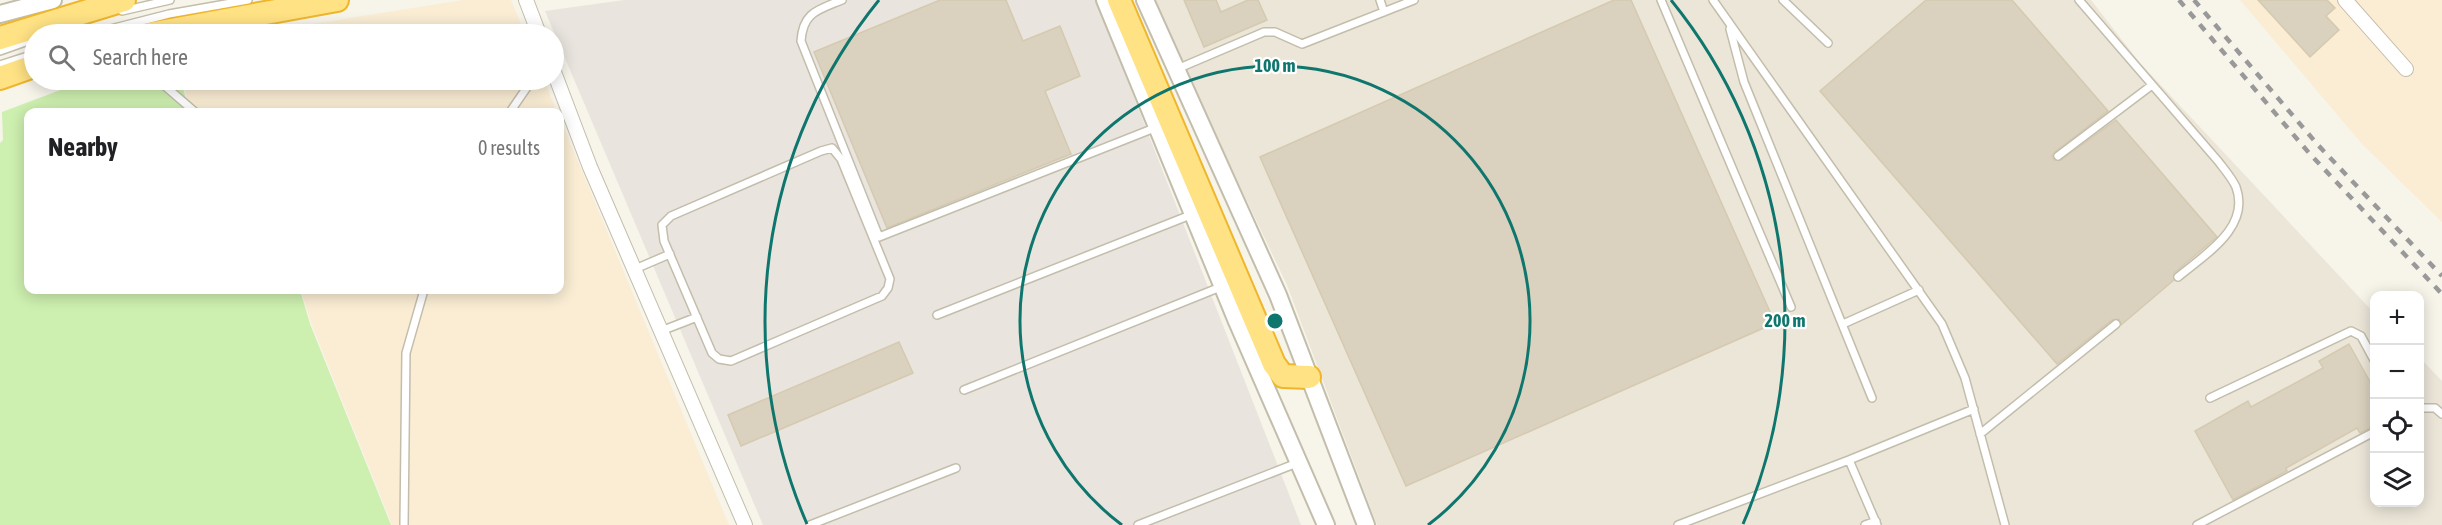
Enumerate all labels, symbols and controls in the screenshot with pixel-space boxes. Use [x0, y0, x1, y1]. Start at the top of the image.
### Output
search box [24, 24, 564, 90]
icon: search [45, 41, 78, 74]
text: Search here [93, 44, 188, 70]
text: 100 m [1255, 55, 1295, 76]
text: Nearby [48, 132, 118, 162]
text: 0 results [478, 136, 540, 159]
map controls [2370, 291, 2424, 507]
button: + [2370, 291, 2424, 345]
text: 200 m [1765, 310, 1805, 331]
centre of rings [1265, 311, 1285, 331]
button: − [2370, 345, 2424, 399]
button: locate [2370, 399, 2424, 453]
button: layers [2370, 453, 2424, 507]

